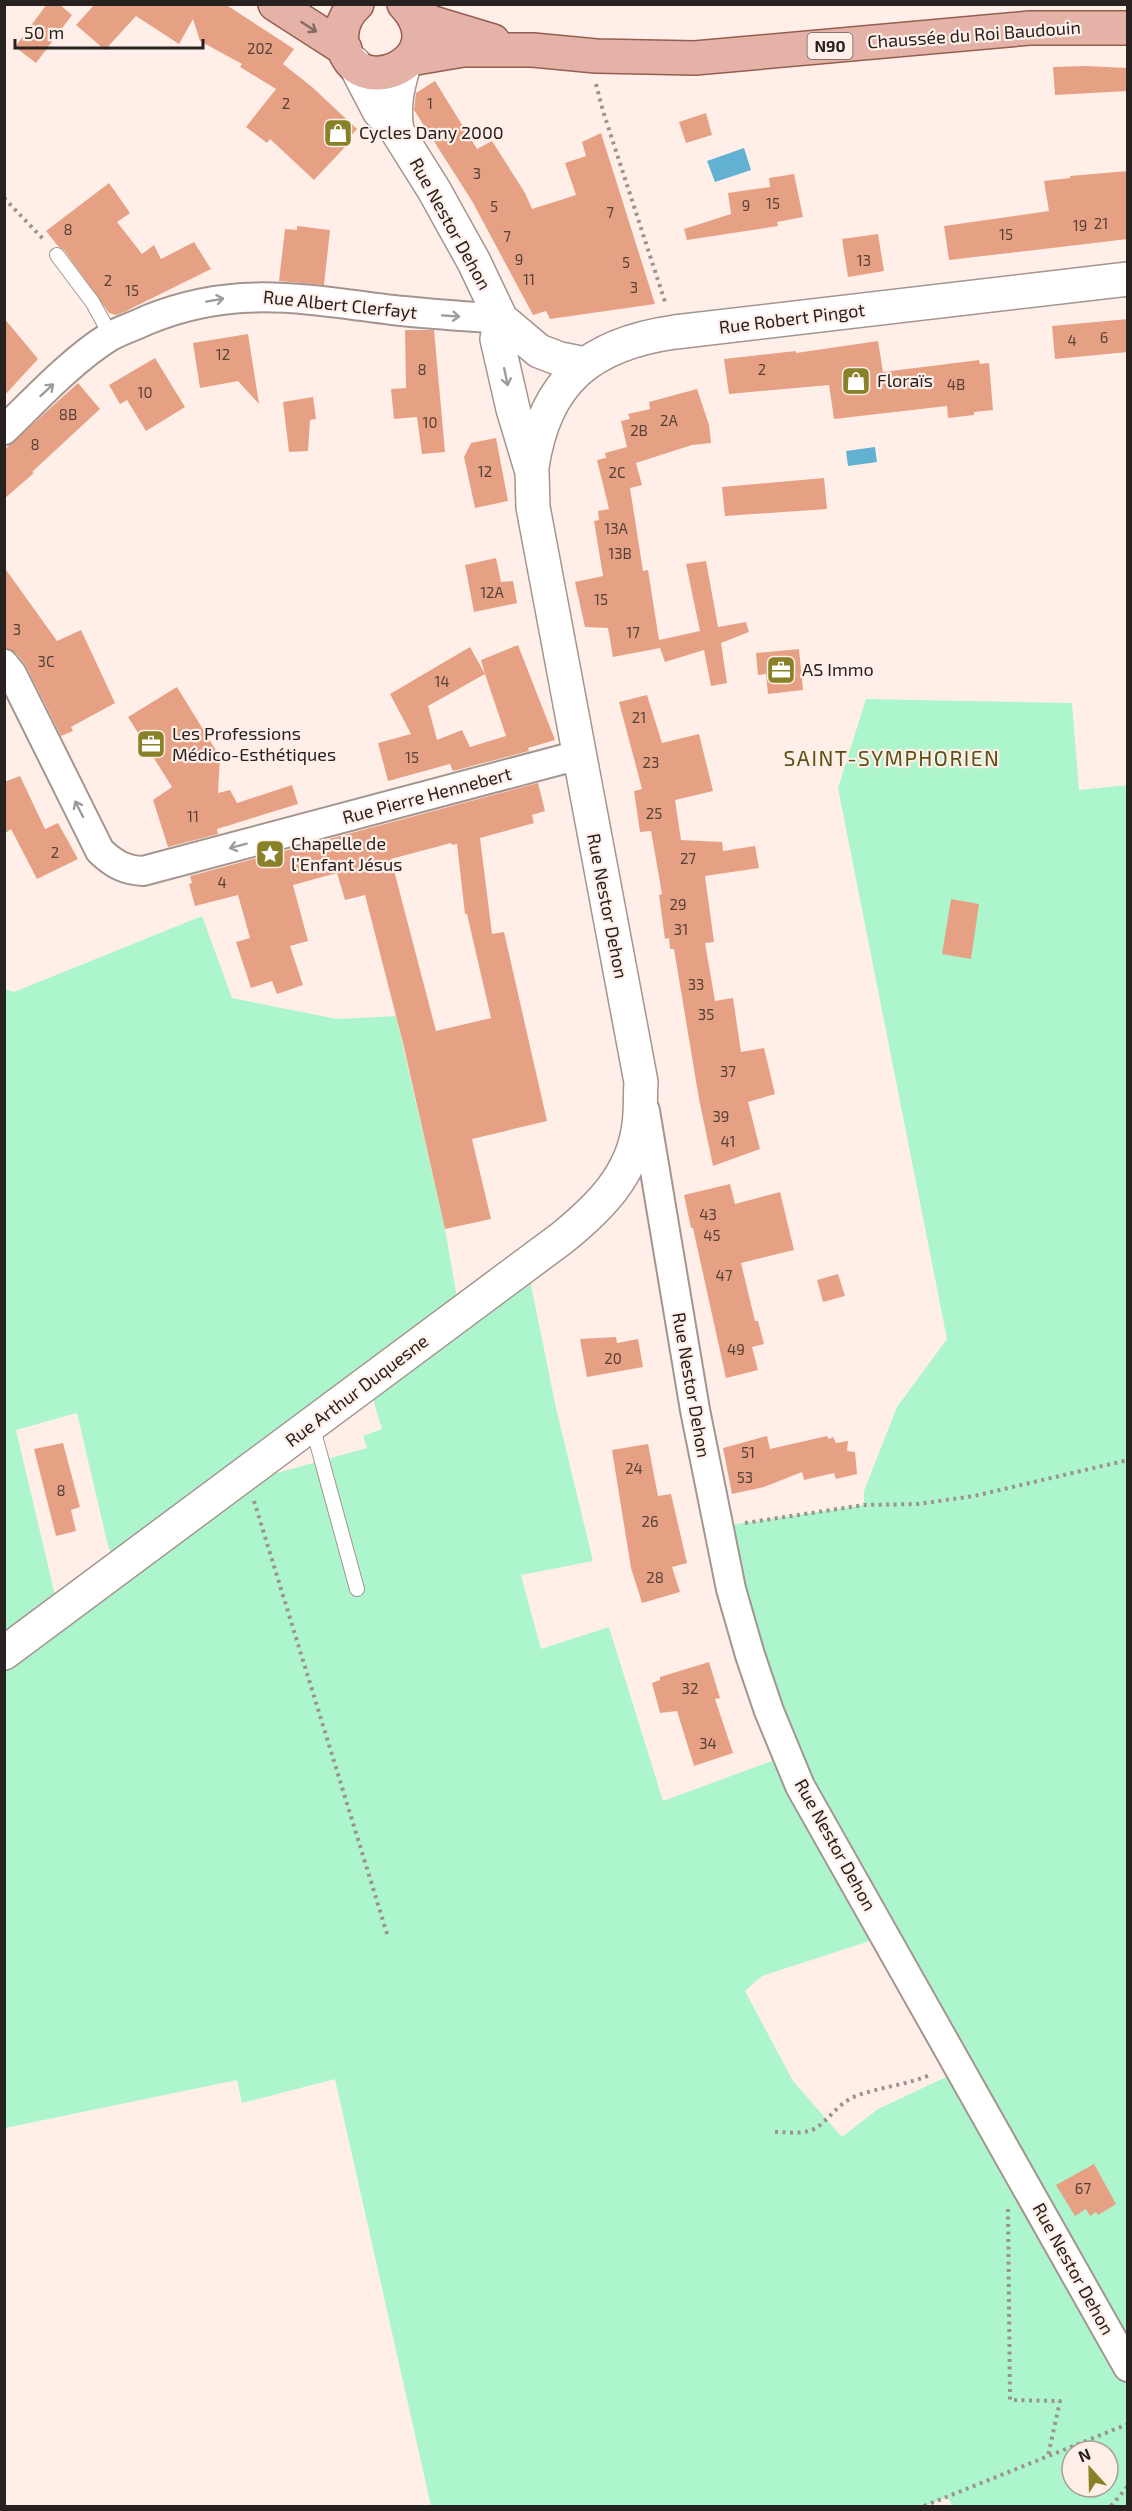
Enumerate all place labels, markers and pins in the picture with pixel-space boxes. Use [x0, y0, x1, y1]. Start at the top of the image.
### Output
shop icon: Cycles Dany 2000 [322, 117, 354, 149]
place label: Cycles Dany 2000 [359, 121, 504, 143]
shop icon: Floraïs [840, 365, 872, 397]
place label: Floraïs [877, 369, 933, 391]
office icon: AS Immo [765, 654, 797, 686]
place label: AS Immo [802, 658, 874, 680]
place label: Les Professions Médico-Esthétiques [172, 722, 336, 765]
office icon: Les Professions Médico-Esthétiques [135, 728, 167, 760]
place label: Chapelle de l’Enfant Jésus [291, 832, 402, 875]
place icon: Chapelle de l’Enfant Jésus [254, 838, 286, 870]

